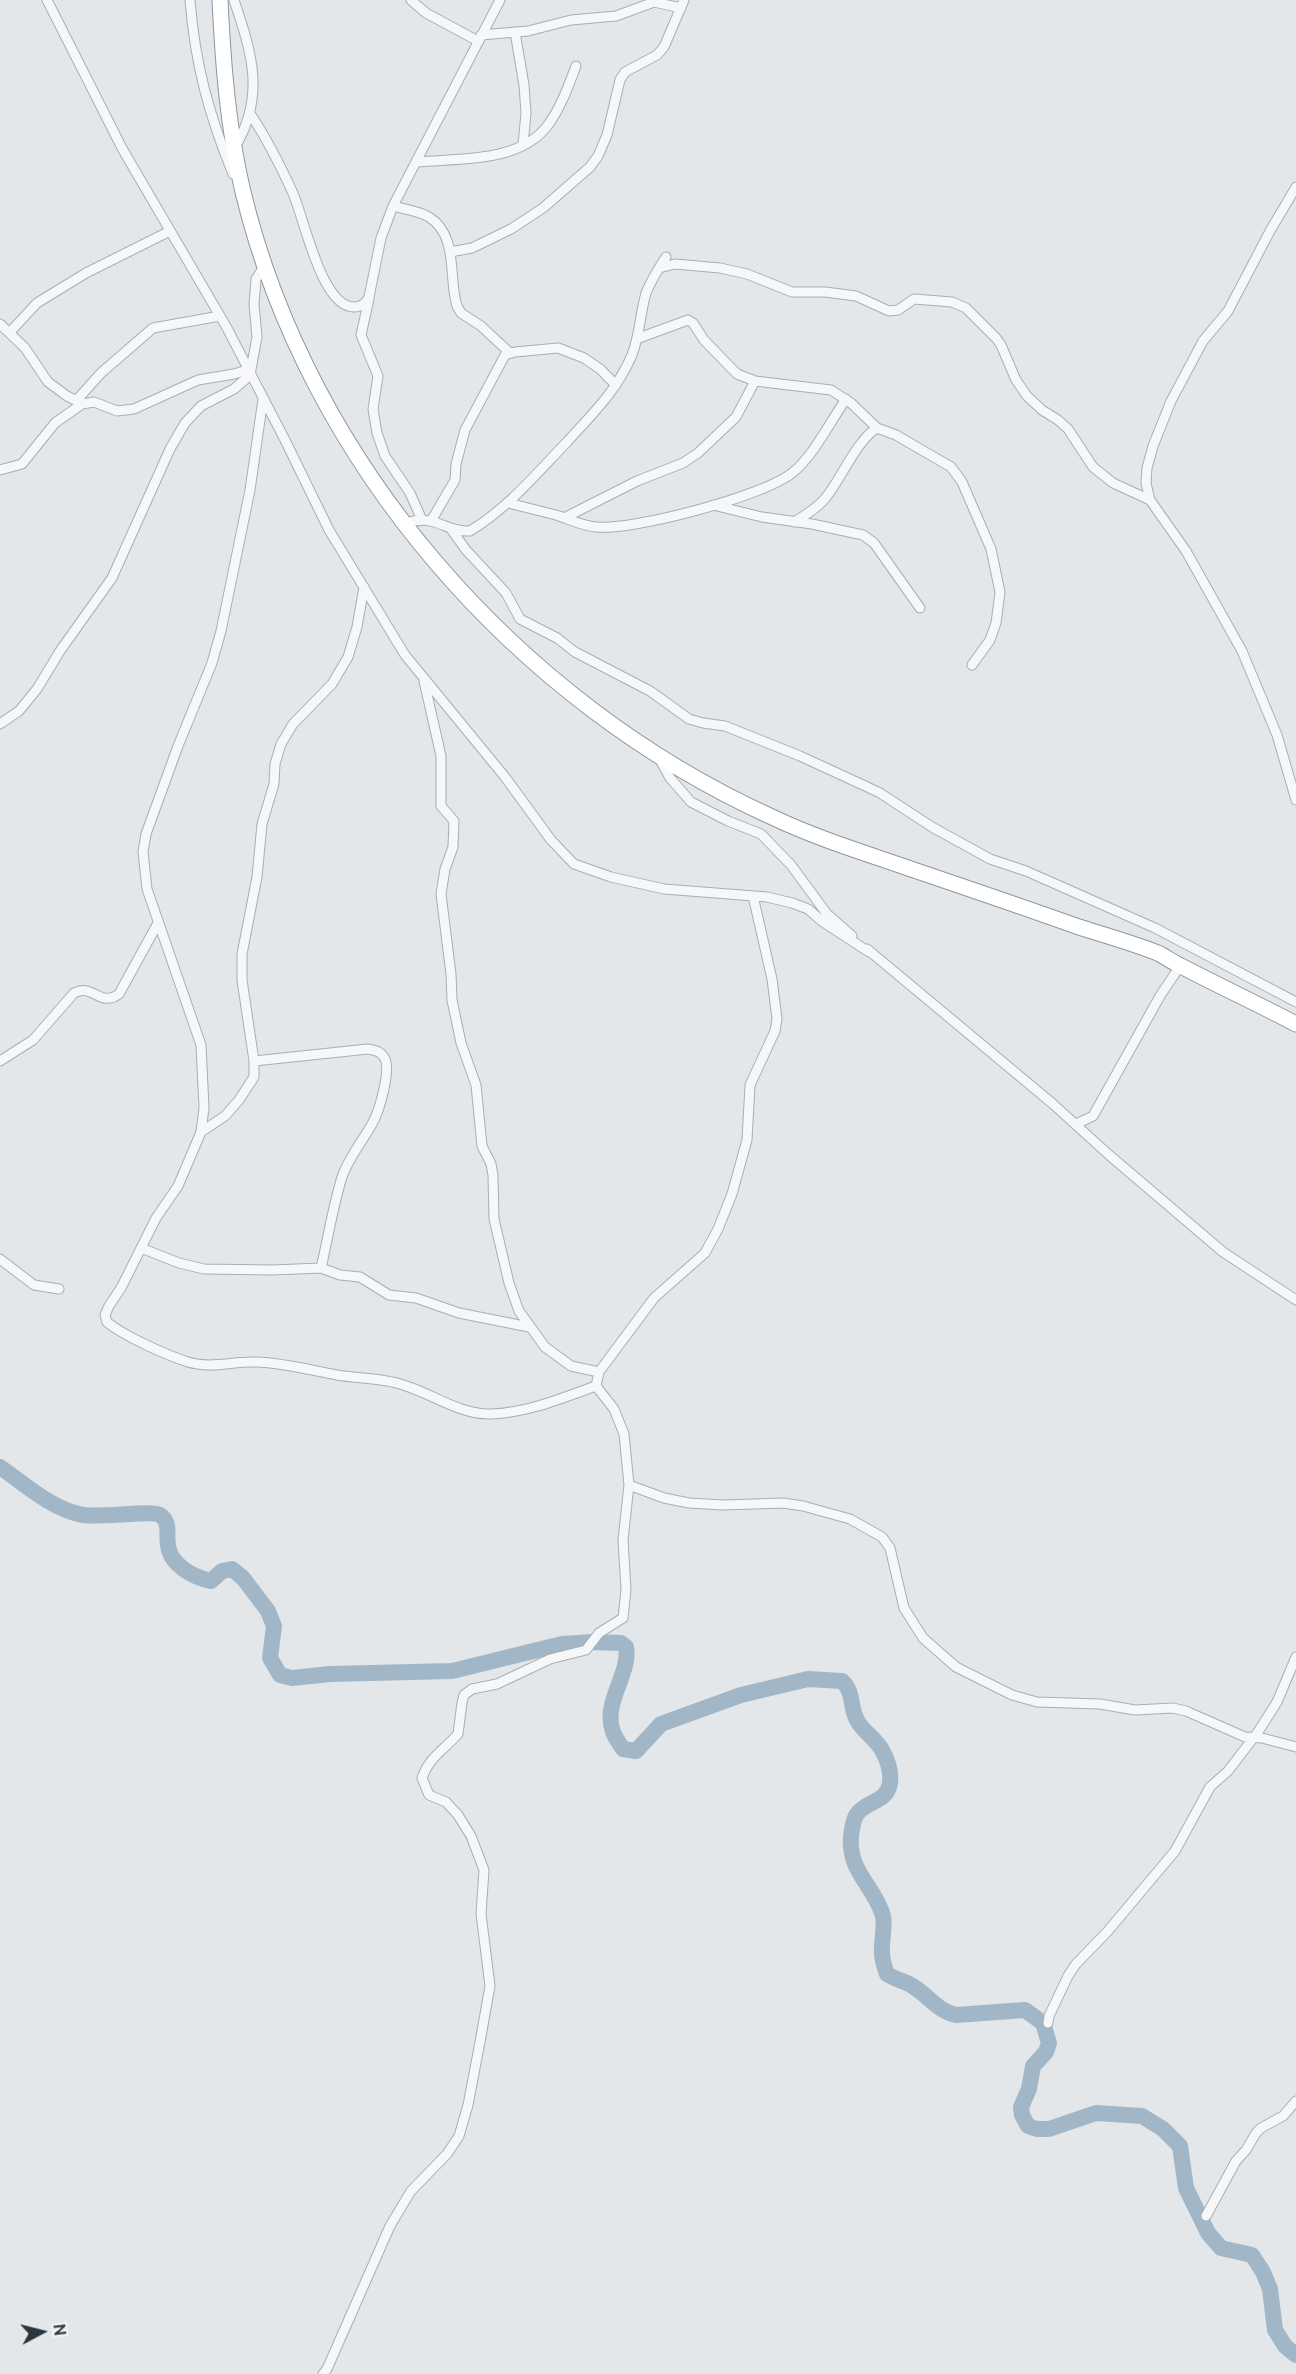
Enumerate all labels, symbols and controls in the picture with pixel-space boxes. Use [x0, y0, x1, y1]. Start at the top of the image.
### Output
north arrow [12, 2302, 72, 2362]
text: N [50, 2323, 70, 2337]

